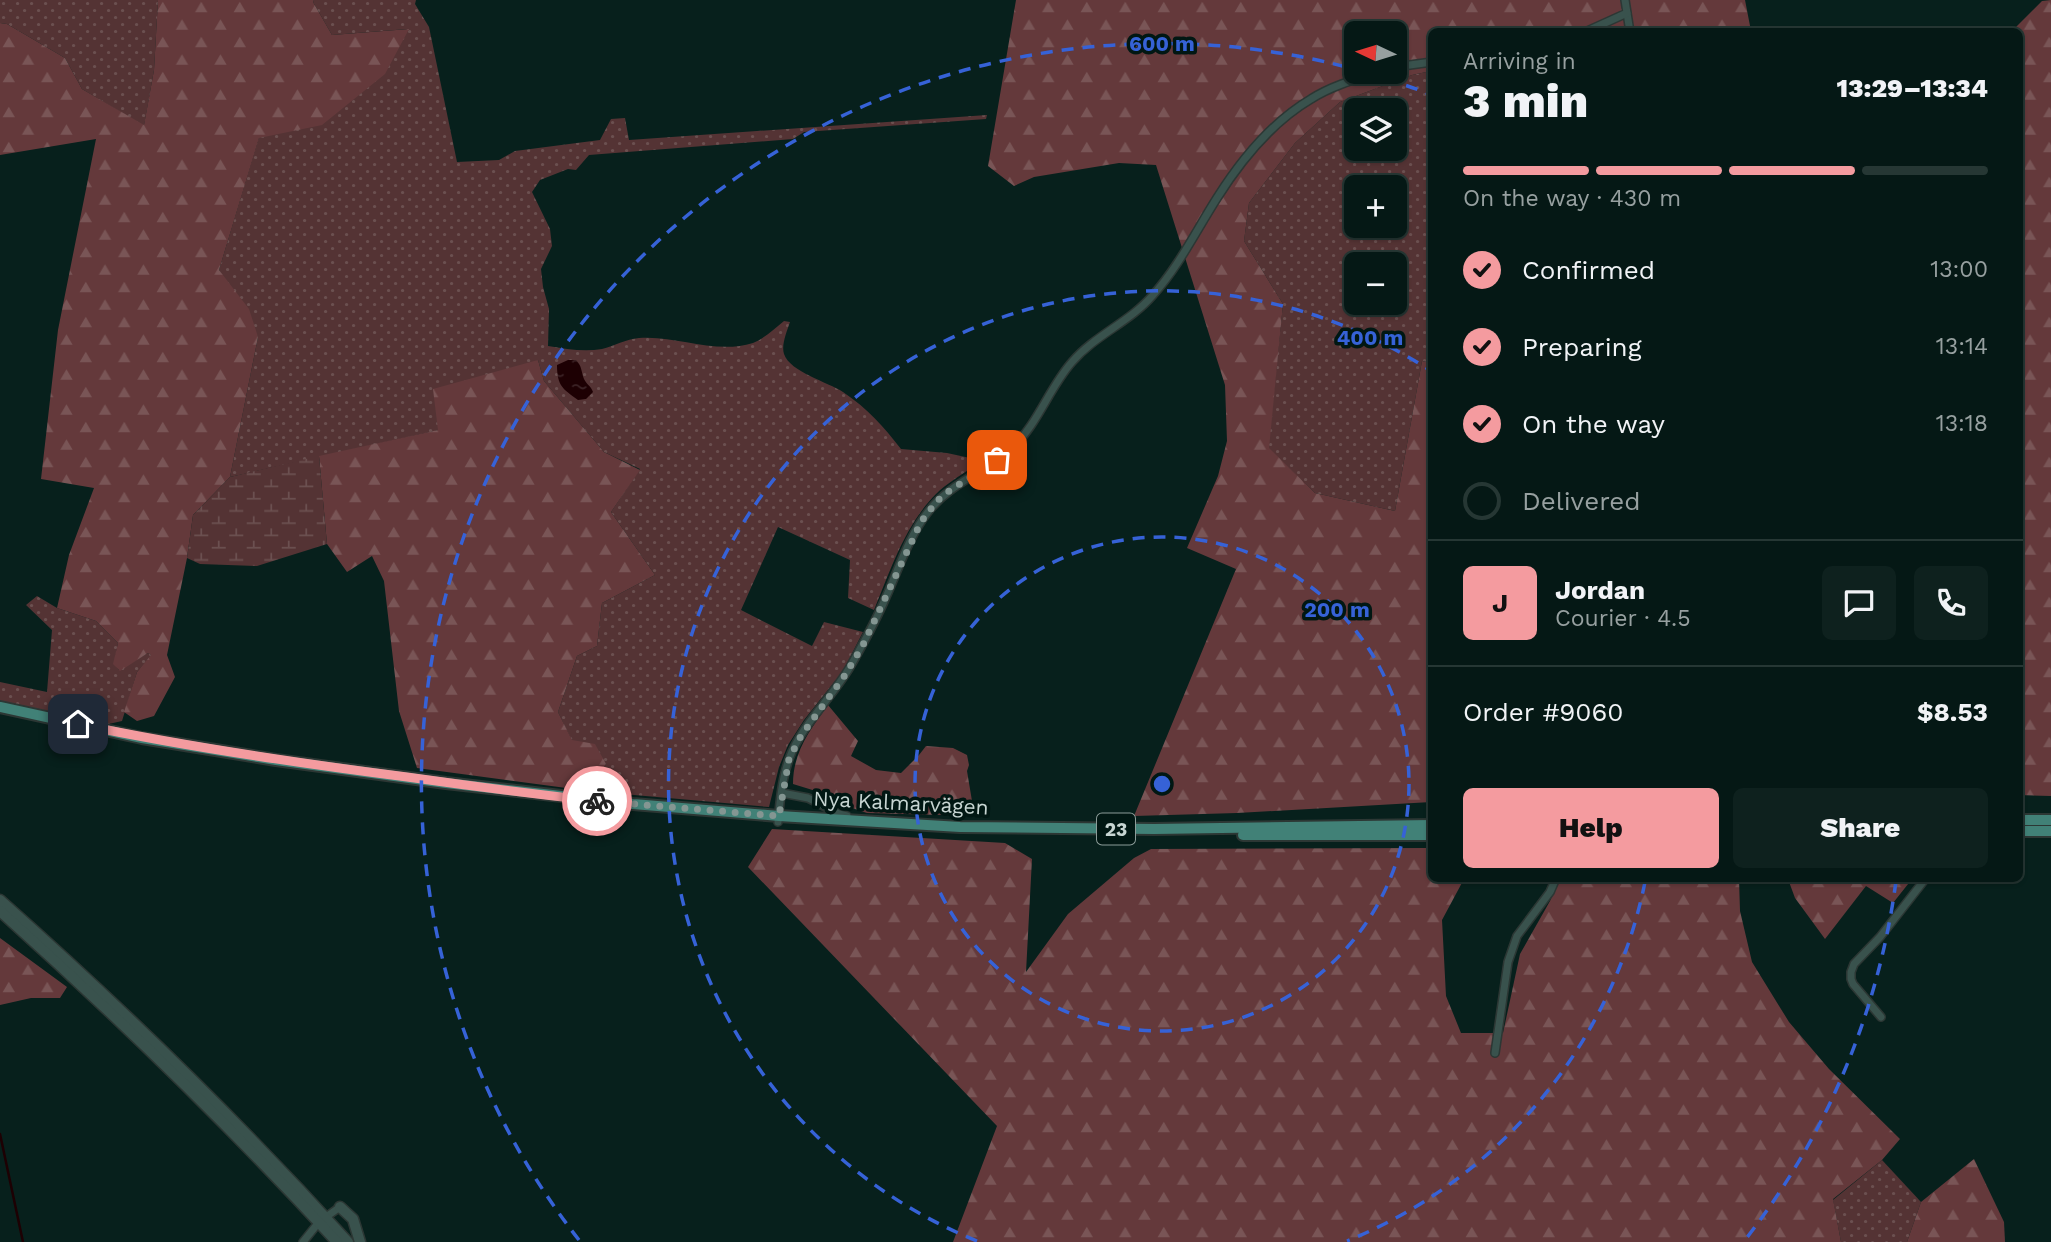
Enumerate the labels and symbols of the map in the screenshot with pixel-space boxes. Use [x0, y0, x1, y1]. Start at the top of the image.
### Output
north arrow [1344, 21, 1407, 84]
text: 600 m [1129, 31, 1195, 56]
text: 400 m [1337, 325, 1403, 350]
pin [967, 430, 1027, 490]
text: 200 m [1304, 597, 1370, 622]
pin [48, 694, 108, 754]
courier [562, 766, 632, 836]
centre of rings [1150, 772, 1174, 796]
street label: Nya Kalmarvägen [813, 785, 989, 820]
road number: 23 [1097, 814, 1135, 844]

